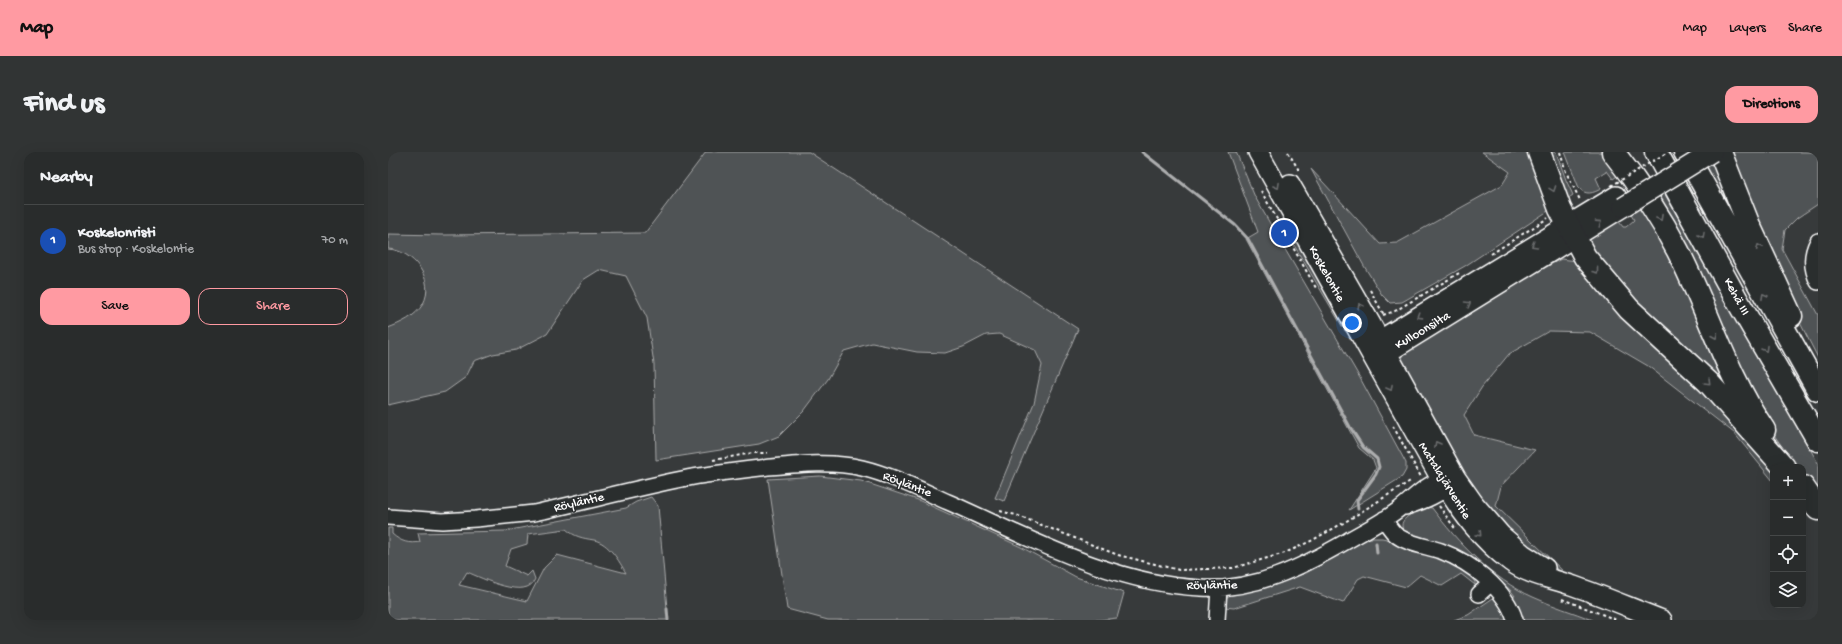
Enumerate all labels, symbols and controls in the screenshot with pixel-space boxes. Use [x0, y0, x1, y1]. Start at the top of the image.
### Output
text: Map [20, 17, 53, 40]
text: Map [1683, 20, 1707, 37]
text: Layers [1729, 20, 1766, 37]
text: Share [1788, 20, 1822, 37]
button: Directions [1725, 86, 1818, 123]
text: Find us [24, 88, 104, 121]
text: Nearby [40, 168, 93, 188]
one-way arrow [1272, 182, 1279, 190]
one-way arrow [1548, 185, 1556, 192]
one-way arrow [1655, 214, 1662, 221]
pin: 1 [1271, 218, 1297, 248]
one-way arrow [1595, 220, 1602, 227]
text: Koskelonristi [78, 224, 156, 242]
one-way arrow [1697, 231, 1704, 238]
text: 1 [50, 233, 56, 248]
text: 70 m [322, 233, 348, 248]
one-way arrow [1531, 240, 1538, 248]
text: Bus stop · Koskelontie [78, 242, 194, 257]
street label: Koskelontie [1304, 243, 1348, 305]
one-way arrow [1756, 244, 1764, 252]
one-way arrow [1591, 266, 1598, 273]
street label: Kehä III [1720, 276, 1752, 318]
button: Save [40, 288, 190, 325]
button: Share [198, 288, 348, 325]
one-way arrow [1761, 292, 1768, 300]
one-way arrow [1464, 301, 1471, 308]
one-way arrow [1358, 303, 1365, 310]
street label: Kulloonsilta [1393, 308, 1454, 353]
one-way arrow [1416, 311, 1423, 318]
your location [1342, 313, 1362, 333]
one-way arrow [1710, 331, 1718, 339]
one-way arrow [1761, 345, 1768, 352]
one-way arrow [1703, 377, 1711, 385]
one-way arrow [1385, 384, 1392, 391]
street label: Matalajärventie [1414, 440, 1474, 522]
one-way arrow [1434, 441, 1442, 448]
map controls [1770, 464, 1806, 608]
button: + [1770, 464, 1806, 500]
street label: Röyläntie [880, 469, 934, 501]
street label: Röyläntie [552, 490, 606, 516]
button: − [1770, 500, 1806, 536]
one-way arrow [1474, 529, 1482, 537]
button: locate [1770, 536, 1806, 572]
button: layers [1770, 572, 1806, 608]
street label: Röyläntie [1186, 578, 1238, 594]

